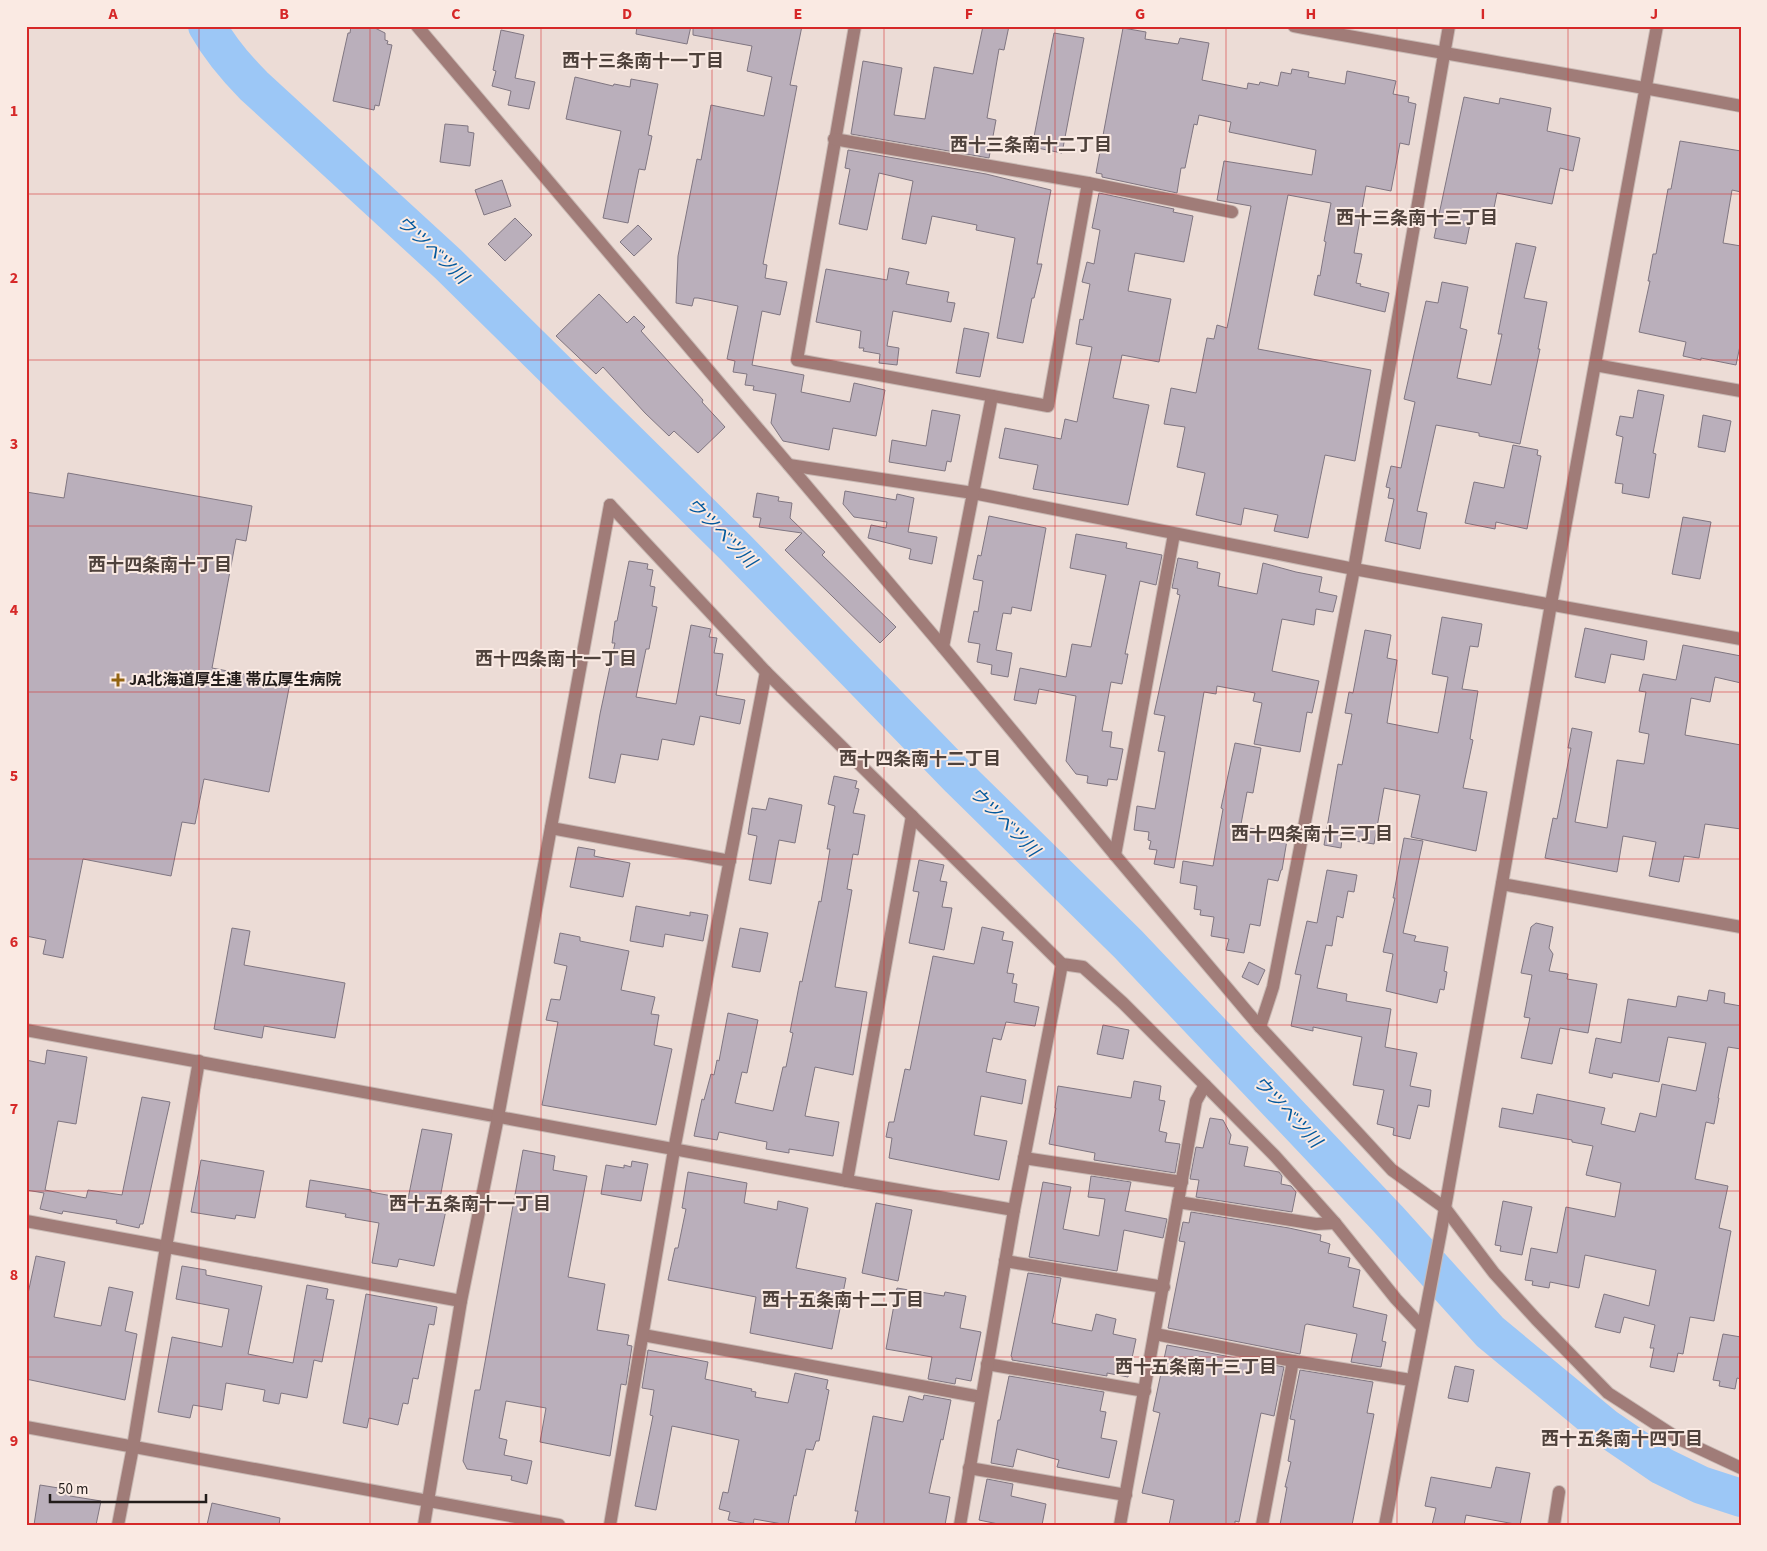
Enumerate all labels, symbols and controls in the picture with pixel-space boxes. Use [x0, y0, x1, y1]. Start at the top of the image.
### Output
text: A [107, 3, 118, 25]
text: B [279, 3, 289, 25]
text: C [451, 3, 461, 25]
text: D [622, 3, 632, 25]
text: E [794, 3, 802, 25]
text: F [965, 3, 973, 25]
text: G [1135, 3, 1145, 25]
text: H [1306, 3, 1316, 25]
text: I [1481, 3, 1485, 25]
text: J [1650, 3, 1658, 25]
district label: 西十三条南十一丁目 [562, 49, 724, 74]
text: 1 [10, 100, 18, 122]
district label: 西十三条南十二丁目 [950, 133, 1112, 158]
district label: 西十三条南十三丁目 [1336, 206, 1498, 231]
water label: ウツベツ川 [391, 210, 475, 291]
text: 2 [10, 267, 18, 289]
text: 3 [10, 433, 18, 455]
water label: ウツベツ川 [680, 492, 763, 575]
district label: 西十四条南十丁目 [88, 553, 232, 578]
text: 4 [10, 599, 19, 621]
district label: 西十四条南十一丁目 [475, 647, 637, 672]
place label: JA北海道厚生連 帯広厚生病院 [129, 669, 342, 691]
marker: JA北海道厚生連 帯広厚生病院 [111, 673, 125, 687]
district label: 西十四条南十二丁目 [839, 747, 1001, 772]
text: 5 [10, 765, 18, 787]
water label: ウツベツ川 [963, 781, 1046, 864]
district label: 西十四条南十三丁目 [1231, 822, 1393, 847]
text: 6 [10, 931, 18, 953]
water label: ウツベツ川 [1247, 1071, 1328, 1155]
text: 7 [10, 1098, 18, 1120]
district label: 西十五条南十一丁目 [389, 1192, 551, 1217]
text: 8 [10, 1264, 18, 1286]
district label: 西十五条南十二丁目 [762, 1288, 924, 1313]
district label: 西十五条南十三丁目 [1115, 1355, 1277, 1380]
district label: 西十五条南十四丁目 [1541, 1427, 1703, 1452]
text: 9 [10, 1430, 18, 1452]
scale bar [50, 1471, 206, 1503]
text: 50 m [58, 1479, 88, 1500]

